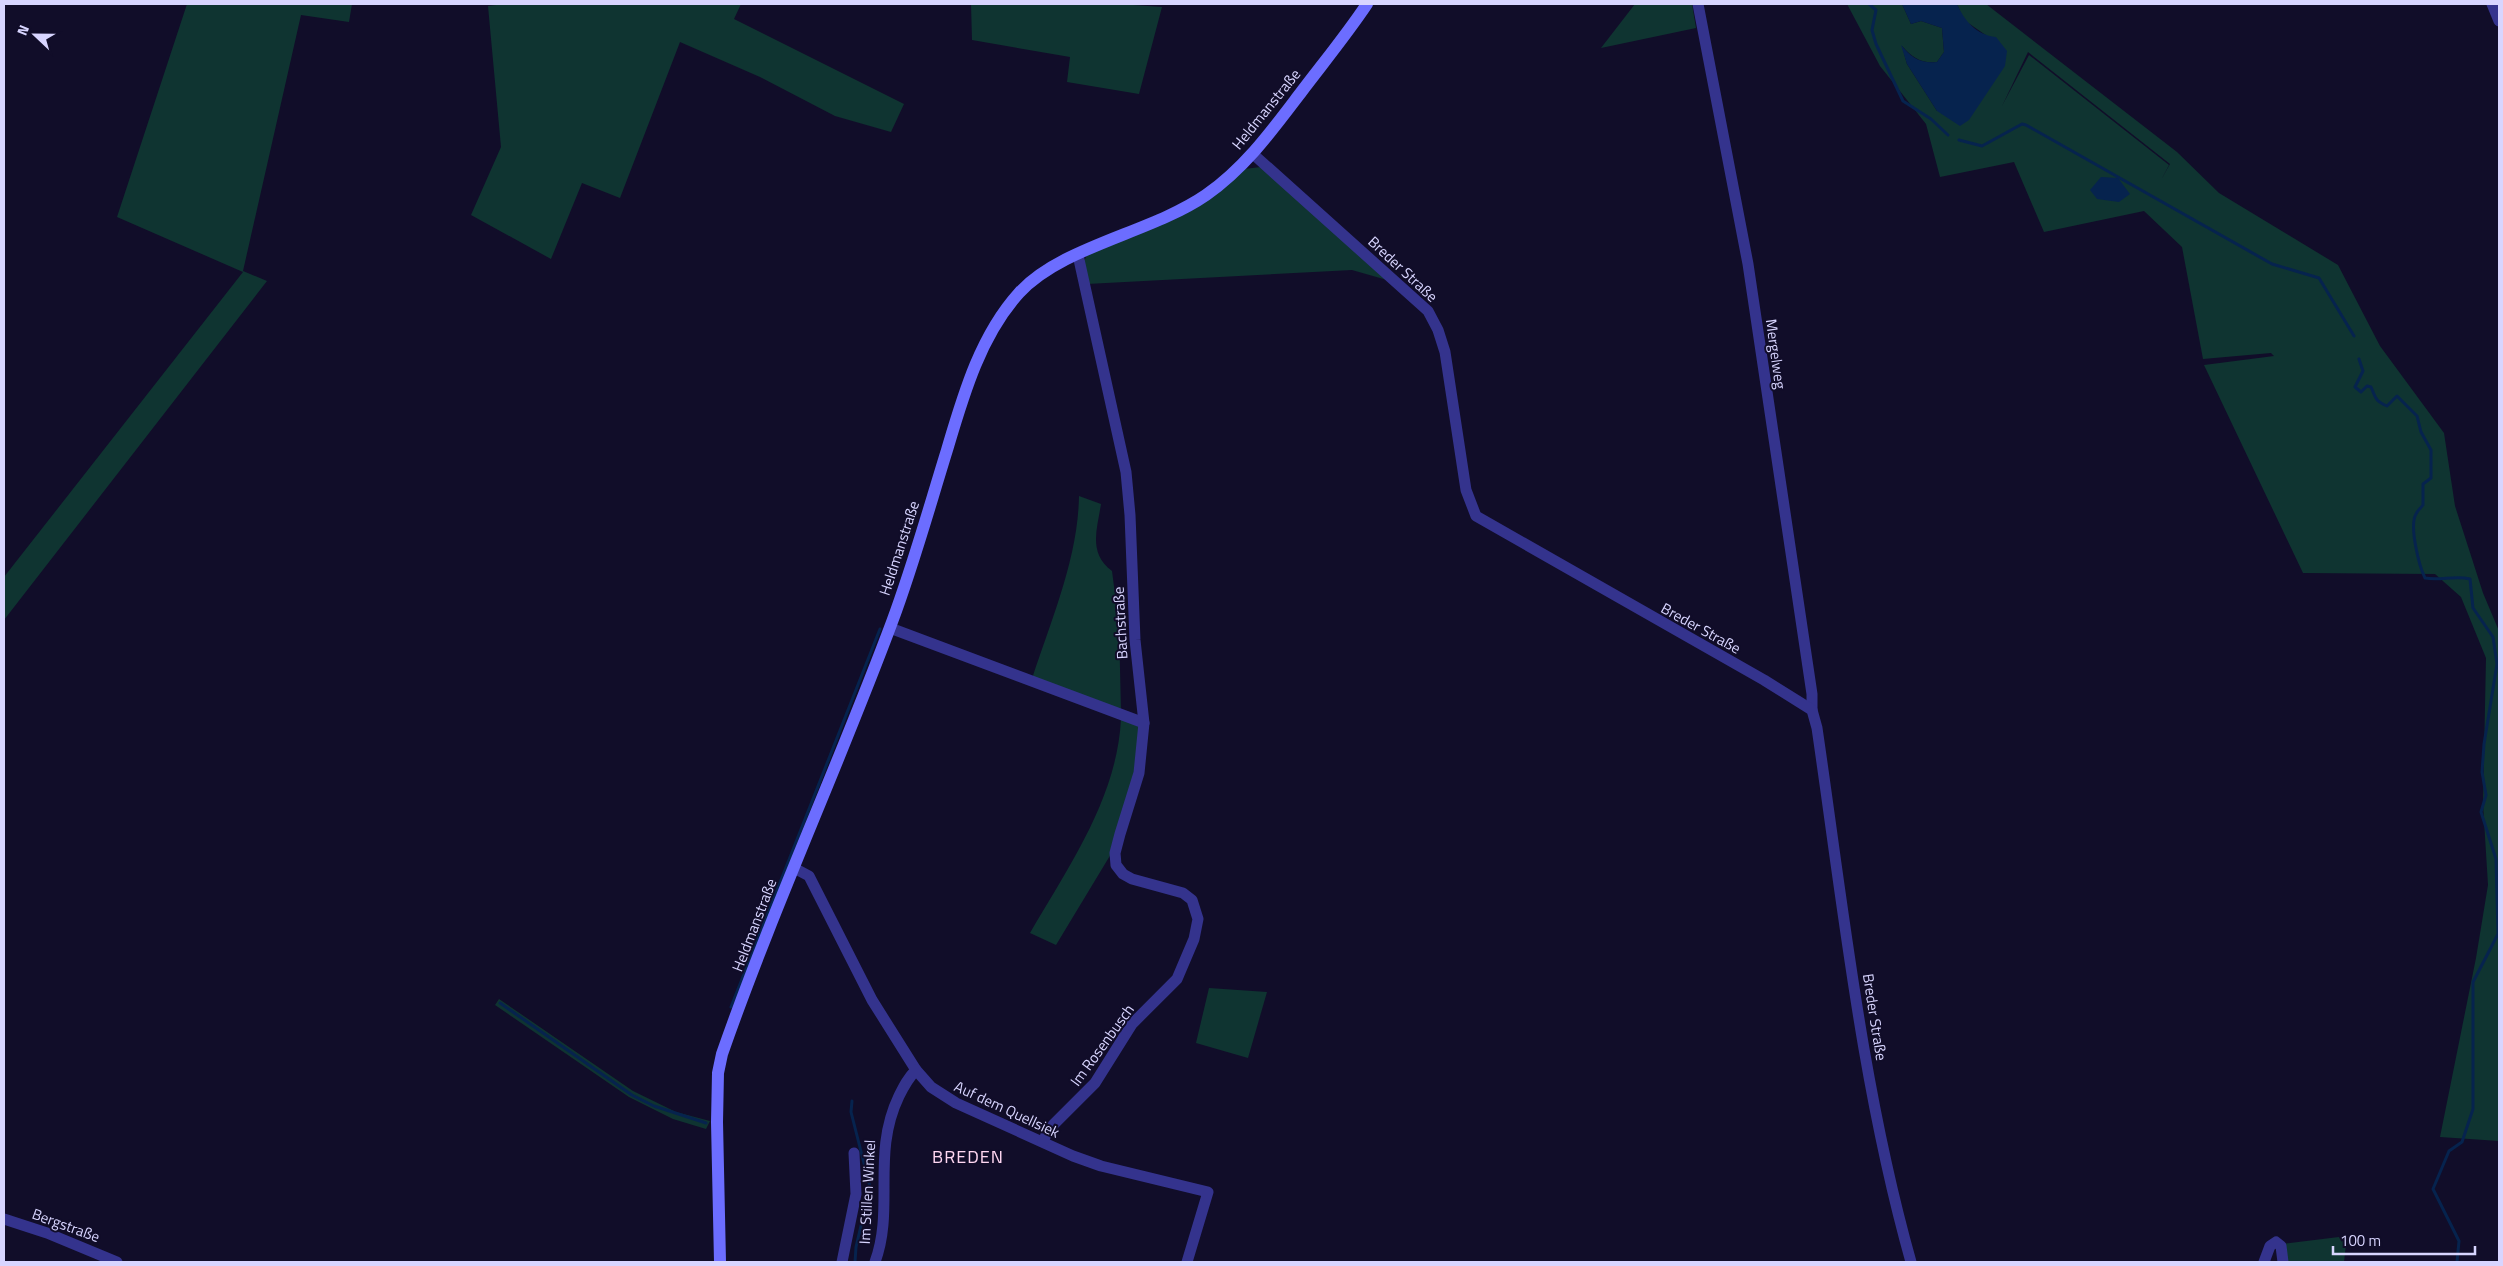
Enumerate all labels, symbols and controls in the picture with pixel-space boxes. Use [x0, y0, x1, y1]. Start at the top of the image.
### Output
north arrow [10, 10, 60, 60]
text: N [11, 22, 34, 38]
street label: Heldmanstraße [1226, 64, 1306, 154]
street label: Breder Straße [1363, 231, 1443, 307]
street label: Mergelweg [1760, 317, 1792, 391]
street label: Heldmanstraße [873, 498, 925, 598]
street label: Bachstraße [1107, 586, 1133, 660]
street label: Breder Straße [1657, 597, 1745, 659]
street label: Heldmanstraße [726, 875, 782, 975]
street label: Breder Straße [1857, 972, 1893, 1062]
street label: Im Rosenbusch [1064, 999, 1140, 1091]
street label: Auf dem Quellsiek [951, 1075, 1063, 1143]
street label: Im Stillen Winkel [853, 1139, 881, 1245]
district label: BREDEN [932, 1143, 1004, 1170]
street label: Bergstraße [29, 1202, 103, 1248]
scale bar [2333, 1224, 2476, 1256]
text: 100 m [2340, 1229, 2381, 1252]

